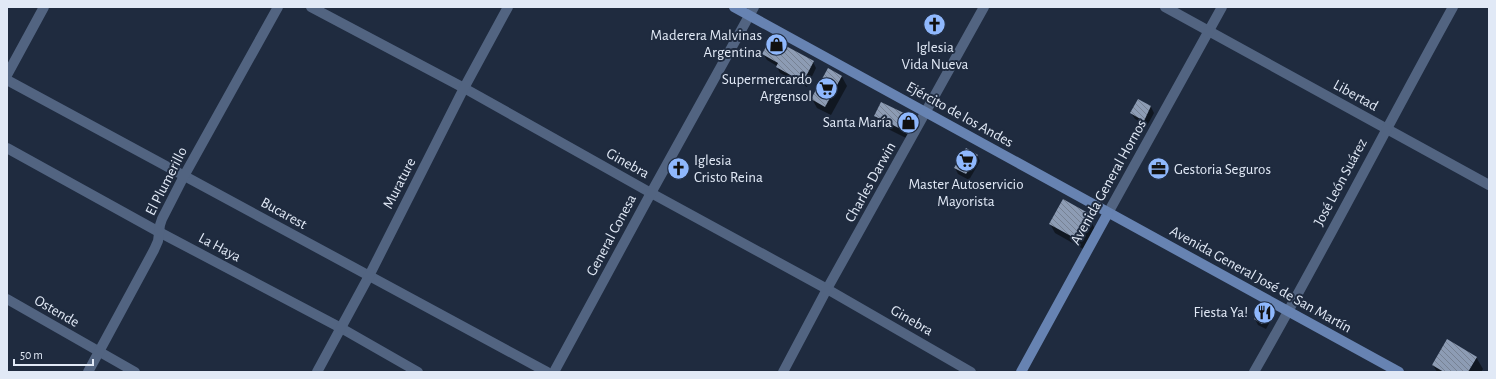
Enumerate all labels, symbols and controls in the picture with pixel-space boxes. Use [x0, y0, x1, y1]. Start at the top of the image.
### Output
church icon: Iglesia Vida Nueva [922, 11, 948, 37]
place label: Maderera Malvinas Argentina [650, 28, 762, 60]
shop icon: Maderera Malvinas Argentina [764, 31, 790, 57]
place label: Iglesia Vida Nueva [902, 40, 969, 72]
place label: Supermercardo Argensol [722, 72, 812, 104]
supermarket icon: Supermercardo Argensol [814, 75, 840, 101]
street label: Libertad [1331, 77, 1381, 114]
street label: Ejército de los Andes [904, 79, 1016, 150]
shop icon: Santa María [895, 109, 921, 135]
place label: Santa María [823, 115, 892, 130]
street label: Avenida General Hornos [1068, 117, 1149, 247]
street label: José León Suárez [1311, 136, 1370, 228]
street label: Charles Darwin [842, 140, 899, 225]
street label: El Plumerillo [143, 145, 190, 218]
street label: Ginebra [604, 146, 652, 181]
supermarket icon: Master Autoservicio Mayorista [953, 148, 979, 174]
place label: Iglesia Cristo Reina [694, 153, 763, 185]
street label: Murature [380, 155, 419, 211]
church icon: Iglesia Cristo Reina [665, 156, 691, 182]
office icon: Gestoria Seguros [1145, 156, 1171, 182]
place label: Gestoria Seguros [1174, 162, 1271, 177]
place label: Master Autoservicio Mayorista [908, 177, 1024, 209]
street label: General Conesa [584, 192, 639, 278]
street label: Bucarest [258, 195, 310, 232]
street label: Avenida General José de San Martín [1167, 223, 1354, 336]
street label: La Haya [196, 230, 243, 265]
street label: Ostende [32, 293, 82, 330]
restaurant icon: Fiesta Ya! [1251, 299, 1277, 325]
street label: Ginebra [888, 302, 936, 339]
place label: Fiesta Ya! [1193, 305, 1248, 320]
scale bar [14, 341, 93, 367]
text: 50 m [20, 349, 43, 361]

